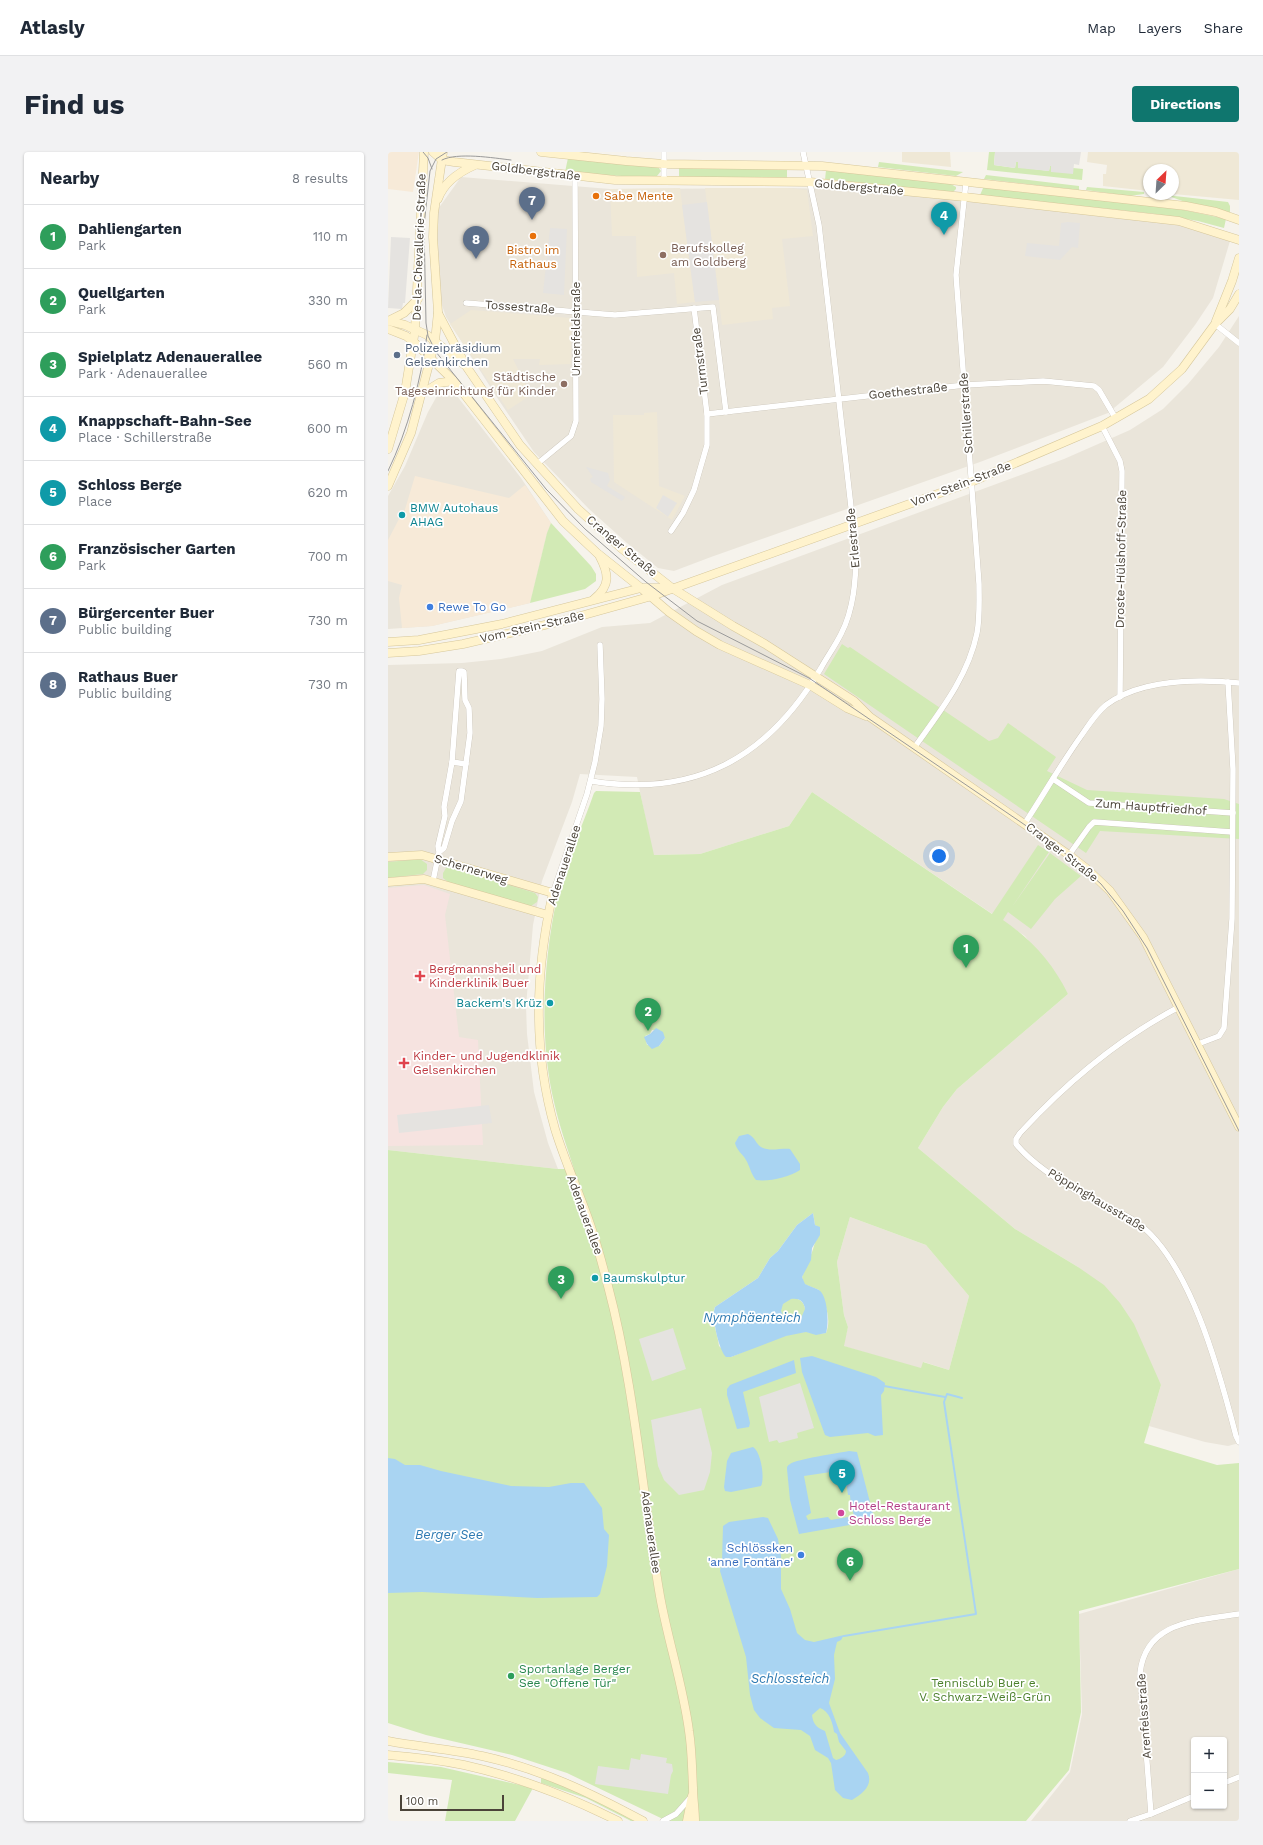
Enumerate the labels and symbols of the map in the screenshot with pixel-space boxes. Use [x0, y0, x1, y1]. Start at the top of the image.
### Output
street label: Goldbergstraße [491, 159, 581, 183]
north arrow [1143, 164, 1179, 200]
street label: De-la-Chevallerie-Straße [409, 173, 429, 321]
street label: Goldbergstraße [814, 176, 904, 198]
pin: 7 [519, 187, 545, 220]
place label: Sabe Mente [604, 189, 673, 203]
marker: Sabe Mente [591, 191, 601, 201]
pin: 4 [931, 202, 957, 235]
pin: 8 [463, 226, 489, 259]
marker: Bistro im Rathaus [528, 231, 538, 241]
place label: Berufskolleg am Goldberg [671, 241, 746, 269]
place label: Bistro im Rathaus [506, 243, 560, 271]
marker: Berufskolleg am Goldberg [658, 250, 668, 260]
street label: Urnenfeldstraße [569, 281, 583, 376]
street label: Tossestraße [485, 298, 555, 316]
street label: Turmstraße [689, 327, 711, 395]
place label: Polizeipräsidium Gelsenkirchen [405, 341, 501, 369]
marker: Polizeipräsidium Gelsenkirchen [392, 350, 402, 360]
place label: Städtische Tageseinrichtung für Kinder [395, 370, 556, 398]
street label: Schillerstraße [956, 372, 976, 454]
marker: Städtische Tageseinrichtung für Kinder [559, 379, 569, 389]
street label: Goethestraße [868, 380, 948, 402]
street label: Vom-Stein-Straße [909, 458, 1013, 510]
street label: Droste-Hülshoff-Straße [1113, 490, 1129, 628]
place label: BMW Autohaus AHAG [410, 501, 498, 529]
street label: Erlestraße [843, 507, 863, 569]
marker: BMW Autohaus AHAG [397, 510, 407, 520]
street label: Cranger Straße [584, 512, 660, 580]
place label: Rewe To Go [438, 600, 506, 614]
marker: Rewe To Go [425, 602, 435, 612]
street label: Vom-Stein-Straße [479, 608, 585, 646]
street label: Zum Hauptfriedhof [1095, 796, 1208, 818]
street label: Cranger Straße [1023, 819, 1101, 885]
street label: Adenauerallee [544, 823, 584, 907]
your location [929, 846, 949, 866]
street label: Schernerweg [433, 851, 510, 887]
pin: 1 [953, 935, 979, 968]
place label: Bergmannsheil und Kinderklinik Buer [429, 962, 541, 990]
marker: Bergmannsheil und Kinderklinik Buer [414, 970, 426, 982]
place label: Backem's Krüz [456, 996, 542, 1010]
marker: Backem's Krüz [545, 998, 555, 1008]
pin: 2 [635, 998, 661, 1031]
place label: Kinder- und Jugendklinik Gelsenkirchen [413, 1049, 560, 1077]
marker: Kinder- und Jugendklinik Gelsenkirchen [398, 1057, 410, 1069]
street label: Pöppinghausstraße [1046, 1165, 1149, 1235]
street label: Adenauerallee [564, 1173, 606, 1257]
pin: 3 [548, 1266, 574, 1299]
place label: Baumskulptur [603, 1271, 686, 1285]
marker: Baumskulptur [590, 1273, 600, 1283]
water label: Nymphäenteich [703, 1310, 801, 1325]
pin: 5 [829, 1460, 855, 1493]
street label: Adenauerallee [638, 1490, 664, 1574]
place label: Hotel-Restaurant Schloss Berge [849, 1499, 950, 1527]
marker: Hotel-Restaurant Schloss Berge [836, 1508, 846, 1518]
water label: Berger See [415, 1527, 483, 1542]
place label: Schlössken 'anne Fontäne' [708, 1541, 793, 1569]
pin: 6 [837, 1548, 863, 1581]
marker: Schlössken 'anne Fontäne' [796, 1550, 806, 1560]
place label: Sportanlage Berger See "Offene Tür" [519, 1662, 631, 1690]
marker: Sportanlage Berger See "Offene Tür" [506, 1671, 516, 1681]
water label: Schlossteich [751, 1671, 830, 1686]
street label: Arenfelsstraße [1134, 1673, 1154, 1759]
park label: Tennisclub Buer e. V. Schwarz-Weiß-Grün [919, 1676, 1051, 1704]
scale bar [400, 1793, 504, 1812]

